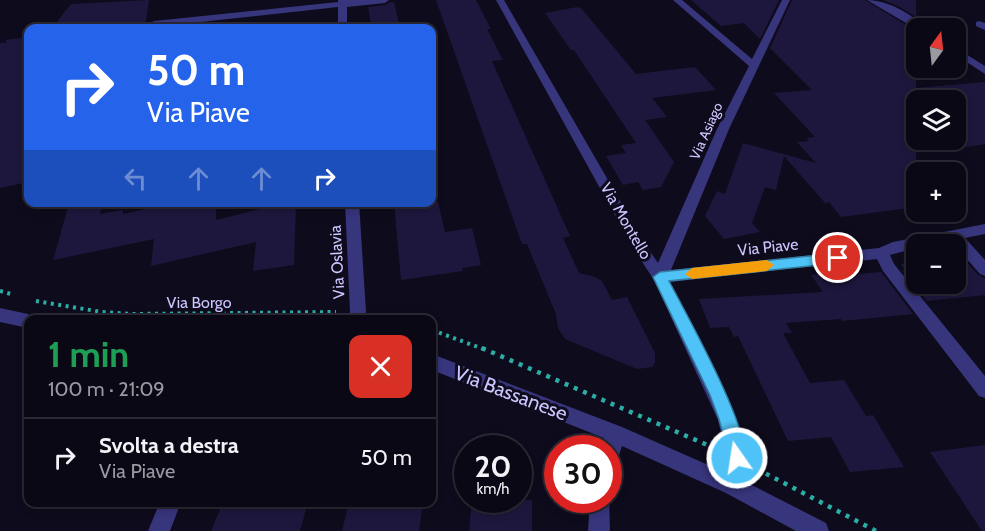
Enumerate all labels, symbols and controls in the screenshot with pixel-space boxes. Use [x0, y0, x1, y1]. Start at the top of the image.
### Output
north arrow [906, 18, 966, 78]
map controls [906, 18, 966, 294]
text: 50 m [147, 44, 245, 96]
icon: right [48, 48, 126, 126]
button: layers [906, 90, 966, 150]
text: Via Piave [147, 96, 250, 129]
street label: Via Asiago [685, 99, 727, 162]
icon: left [119, 162, 152, 195]
icon: ahead [182, 162, 215, 195]
icon: ahead [245, 162, 278, 195]
icon: right [308, 162, 341, 195]
button: + [906, 162, 966, 222]
street label: Via Montello [596, 179, 656, 263]
street label: Via Oslavia [326, 224, 348, 300]
pin [812, 232, 863, 283]
street label: Via Piave [737, 234, 799, 260]
button: − [906, 234, 966, 294]
icon: arrive [821, 241, 854, 274]
street label: Via Borgo [166, 293, 232, 312]
text: 1 min [48, 332, 129, 376]
button: close [349, 335, 412, 398]
street label: Via Bassanese [451, 360, 571, 426]
text: 100 m · 21:09 [48, 377, 165, 401]
position arrow [705, 426, 769, 490]
text: Svolta a destra [99, 432, 239, 459]
speed limit sign: 30 [544, 435, 622, 513]
icon: right [48, 441, 81, 474]
text: 50 m [360, 444, 412, 471]
text: 20 [474, 448, 512, 485]
text: Via Piave [99, 459, 175, 483]
text: km/h [477, 480, 509, 498]

